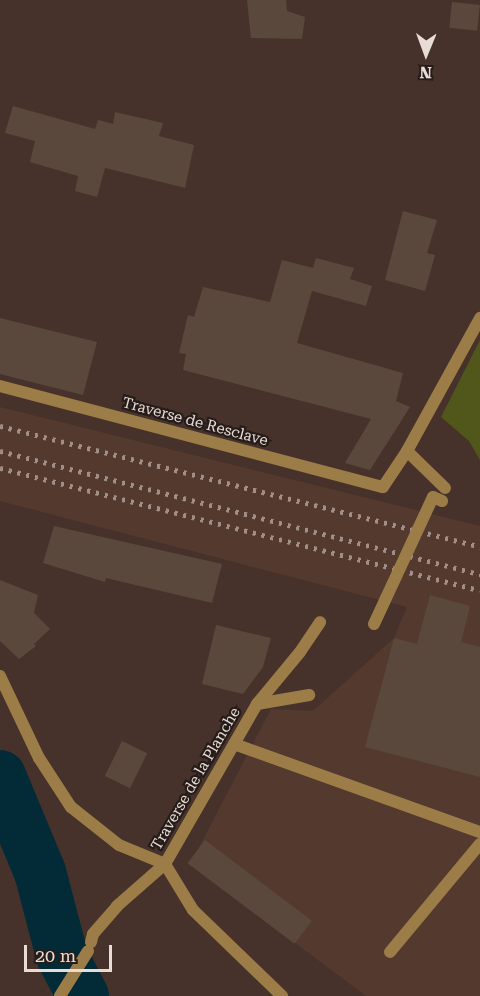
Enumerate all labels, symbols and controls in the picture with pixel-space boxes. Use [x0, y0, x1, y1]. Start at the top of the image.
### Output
north arrow [396, 24, 456, 84]
text: N [419, 63, 432, 82]
street label: Traverse de Resclave [120, 394, 270, 450]
street label: Traverse de la Planche [148, 704, 244, 854]
scale bar [27, 933, 116, 971]
text: 20 m [35, 945, 76, 966]

